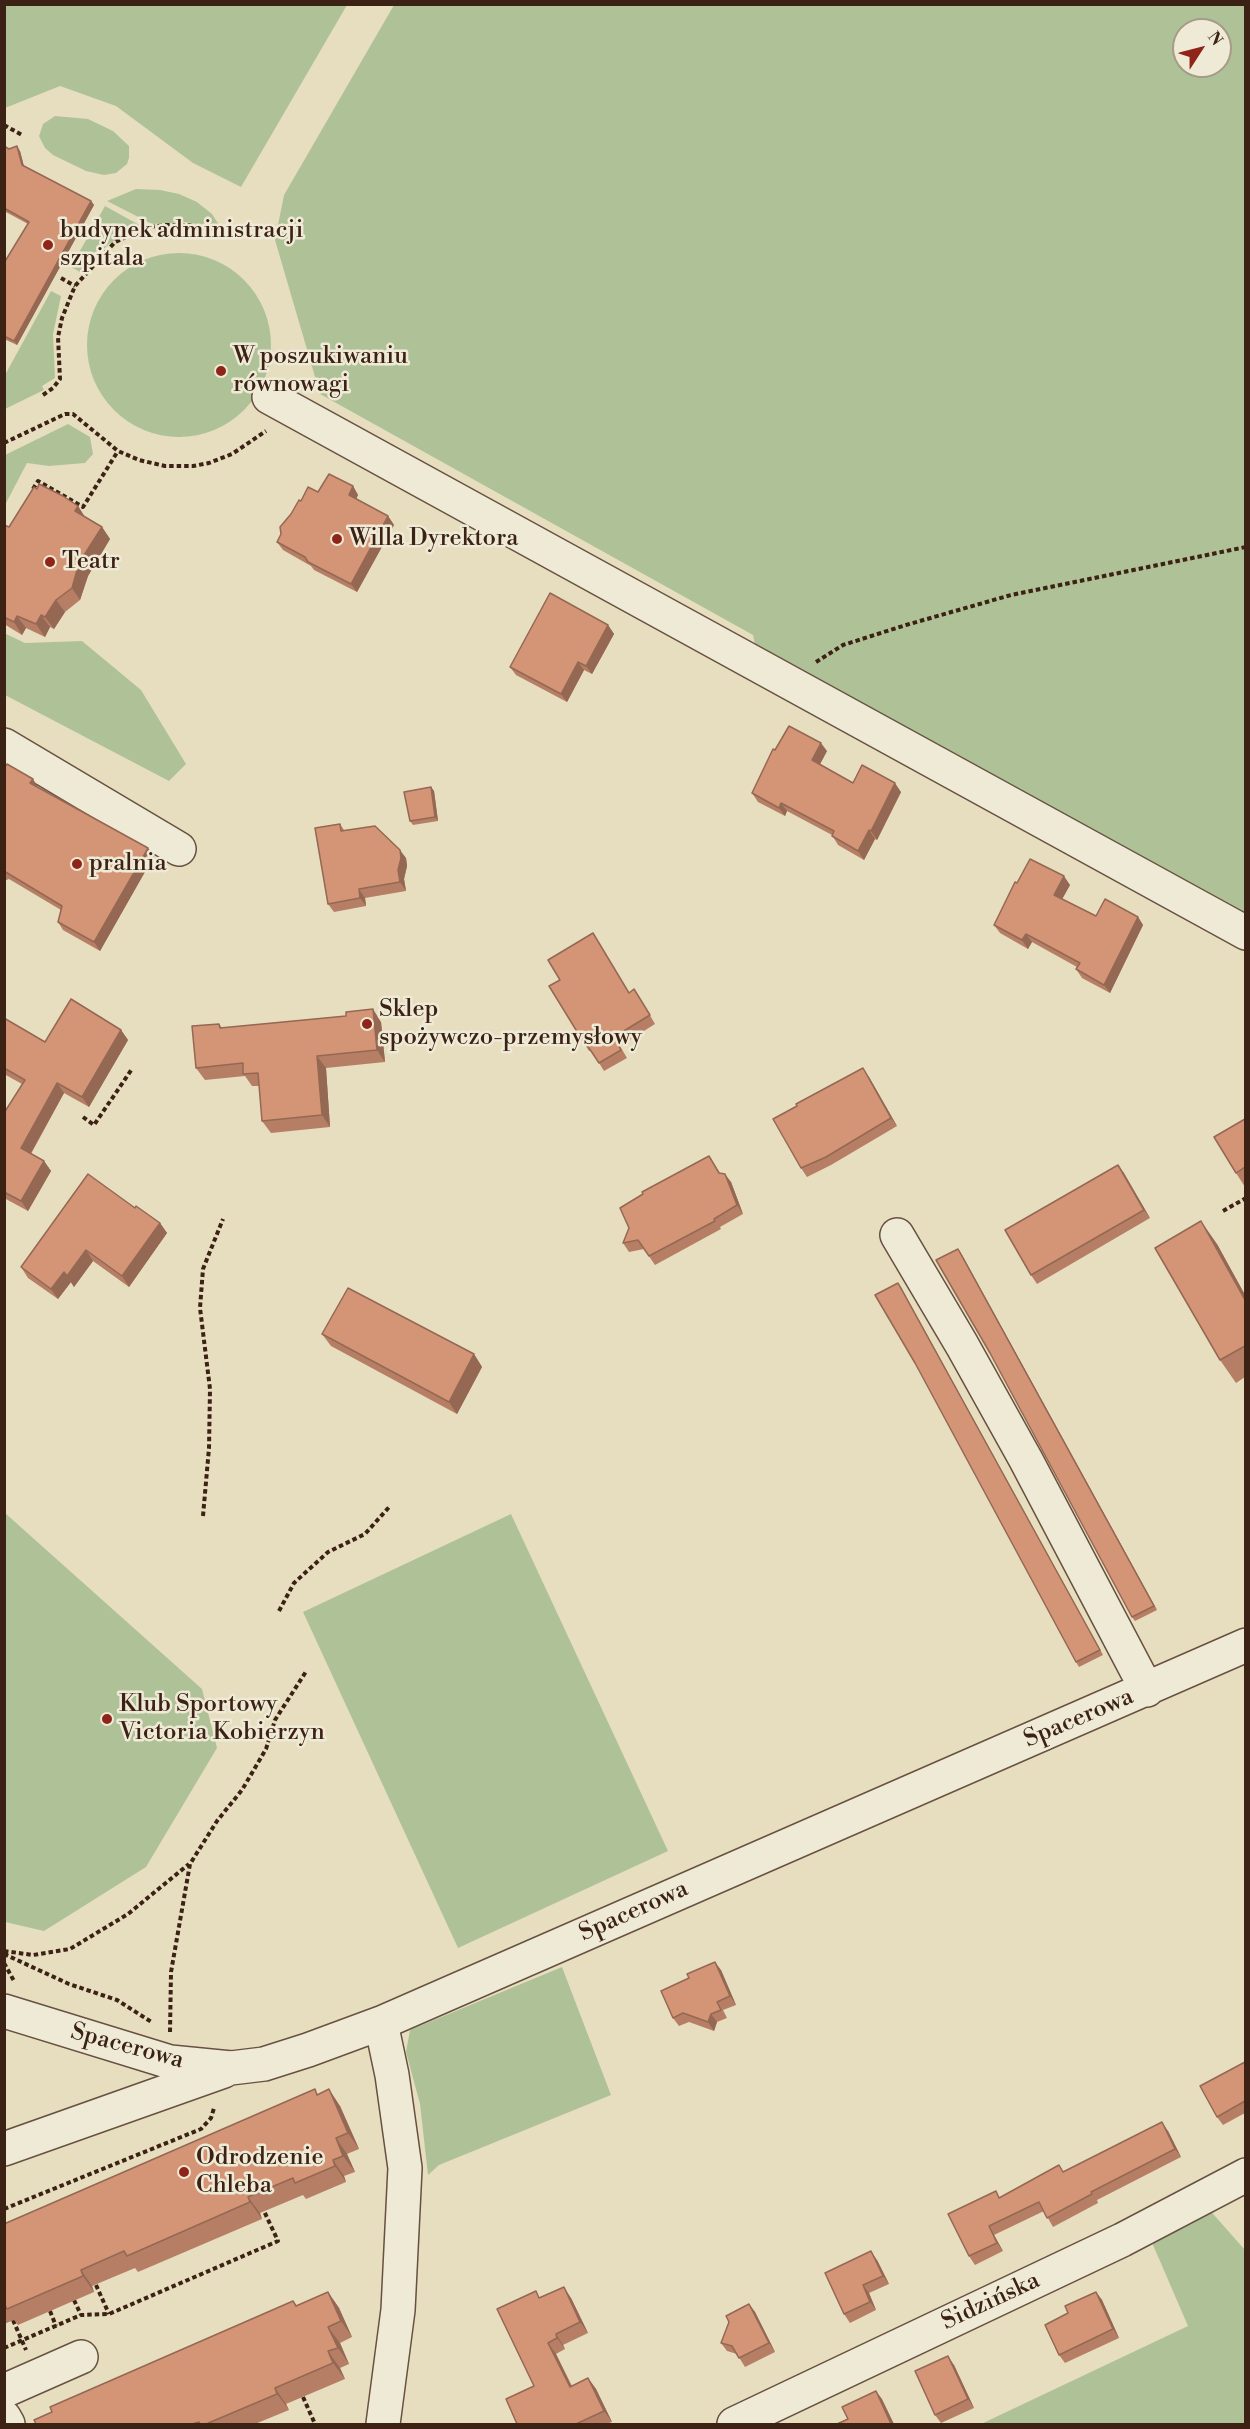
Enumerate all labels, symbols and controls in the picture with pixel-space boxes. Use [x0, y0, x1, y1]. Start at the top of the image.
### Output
north arrow [1172, 18, 1232, 78]
text: N [1203, 28, 1227, 50]
place label: budynek administracji szpitala [60, 217, 303, 273]
marker: budynek administracji szpitala [41, 238, 55, 252]
place label: W poszukiwaniu równowagi [233, 343, 408, 399]
marker: W poszukiwaniu równowagi [214, 364, 228, 378]
place label: Willa Dyrektora [349, 525, 518, 553]
marker: Willa Dyrektora [330, 532, 344, 546]
place label: Teatr [62, 548, 120, 576]
marker: Teatr [43, 555, 57, 569]
place label: pralnia [89, 850, 167, 878]
marker: pralnia [70, 857, 84, 871]
place label: Sklep spożywczo-przemysłowy [379, 996, 642, 1052]
marker: Sklep spożywczo-przemysłowy [360, 1017, 374, 1031]
street label: Spacerowa [1020, 1683, 1138, 1755]
place label: Klub Sportowy Victoria Kobierzyn [119, 1691, 325, 1747]
marker: Klub Sportowy Victoria Kobierzyn [100, 1712, 114, 1726]
street label: Spacerowa [575, 1875, 693, 1949]
street label: Spacerowa [67, 2018, 187, 2076]
place label: Odrodzenie Chleba [196, 2144, 324, 2200]
marker: Odrodzenie Chleba [177, 2165, 191, 2179]
street label: Sidzińska [937, 2267, 1045, 2337]

